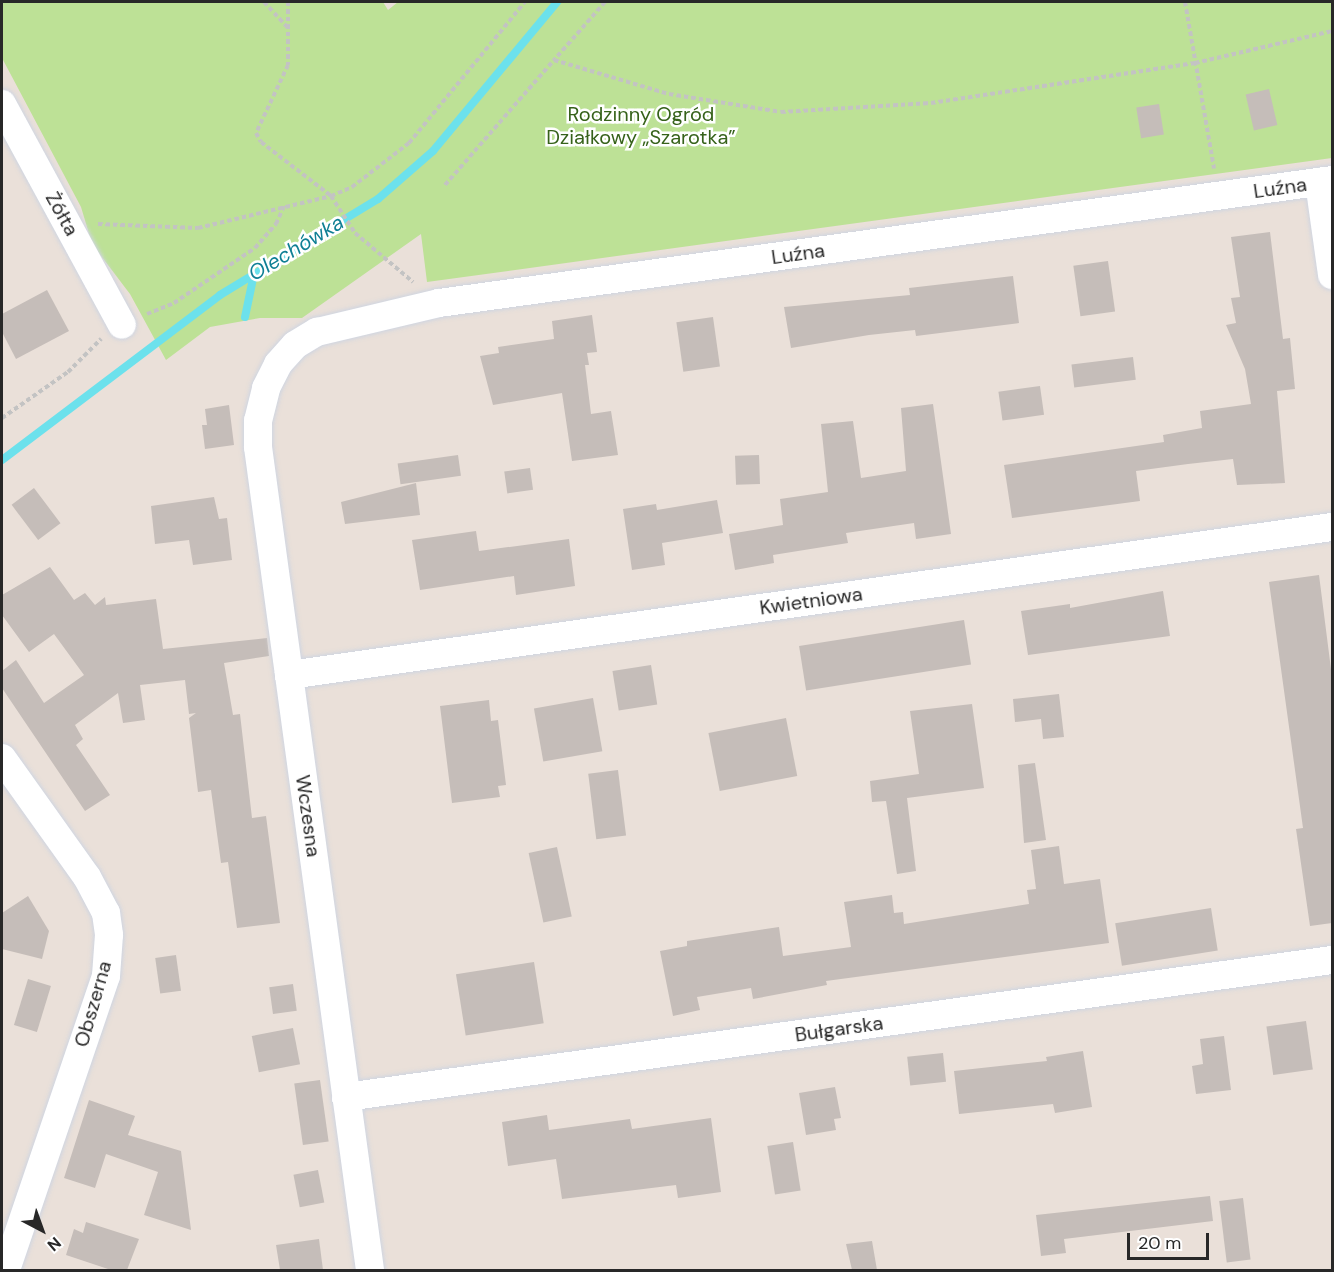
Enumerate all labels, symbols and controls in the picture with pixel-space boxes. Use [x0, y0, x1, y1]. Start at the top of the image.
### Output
park label: Rodzinny Ogród Działkowy „Szarotka” [546, 103, 736, 150]
street label: Luźna [1252, 172, 1308, 204]
street label: Żółta [40, 188, 84, 240]
water label: Olechówka [244, 210, 348, 286]
street label: Luźna [770, 238, 826, 270]
street label: Kwietniowa [758, 582, 864, 620]
street label: Wczesna [290, 773, 326, 859]
street label: Obszerna [69, 958, 117, 1050]
street label: Bułgarska [793, 1011, 885, 1047]
north arrow [12, 1200, 72, 1260]
scale bar [1130, 1221, 1212, 1259]
text: 20 m [1138, 1231, 1181, 1255]
text: N [43, 1232, 65, 1256]

